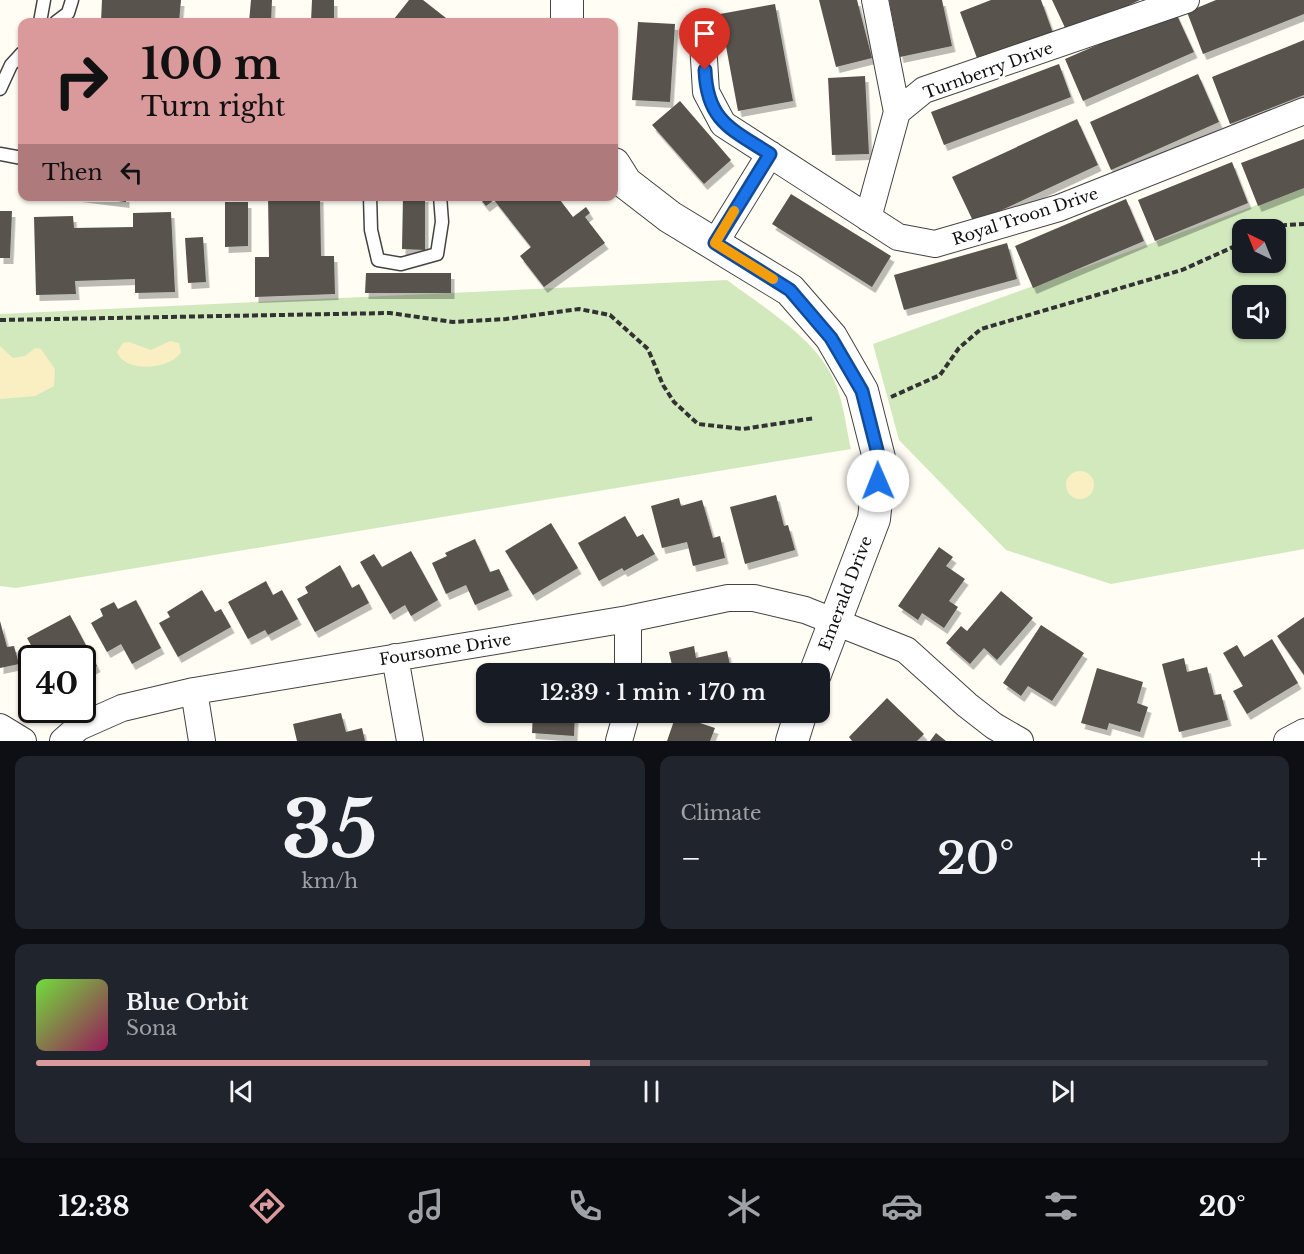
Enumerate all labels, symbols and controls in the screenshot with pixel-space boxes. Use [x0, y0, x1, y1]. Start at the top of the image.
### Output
pin [679, 8, 730, 70]
icon: arrive [688, 17, 721, 50]
street label: Turnberry Drive [921, 37, 1055, 103]
text: 100 m [141, 38, 280, 90]
icon: right [42, 42, 120, 120]
text: Turn right [141, 90, 285, 123]
icon: left [115, 156, 148, 189]
text: Then [42, 159, 103, 186]
street label: Royal Troon Drive [950, 183, 1100, 249]
north arrow [1232, 219, 1286, 273]
map controls [1232, 219, 1286, 339]
button: sound [1232, 285, 1286, 339]
position arrow [846, 449, 910, 513]
street label: Emerald Drive [814, 533, 876, 653]
street label: Foursome Drive [378, 629, 512, 669]
speed limit sign: 40 [18, 645, 96, 723]
text: 12:39 · 1 min · 170 m [540, 679, 766, 706]
text: 35 [282, 781, 378, 878]
text: Climate [681, 801, 761, 825]
text: 20° [937, 830, 1014, 886]
text: − [681, 838, 701, 879]
text: + [1250, 838, 1268, 879]
text: km/h [301, 869, 358, 893]
text: Blue Orbit [126, 989, 248, 1016]
text: Sona [126, 1016, 177, 1040]
icon: previous [225, 1075, 258, 1108]
icon: pause [635, 1075, 668, 1108]
icon: next [1046, 1075, 1079, 1108]
icon: directions [246, 1185, 288, 1227]
icon: music [405, 1185, 447, 1227]
icon: phone [564, 1185, 606, 1227]
icon: climate [723, 1185, 765, 1227]
icon: car [881, 1185, 923, 1227]
icon: filters [1040, 1185, 1082, 1227]
text: 12:38 [58, 1190, 130, 1223]
text: 20° [1199, 1190, 1246, 1223]

